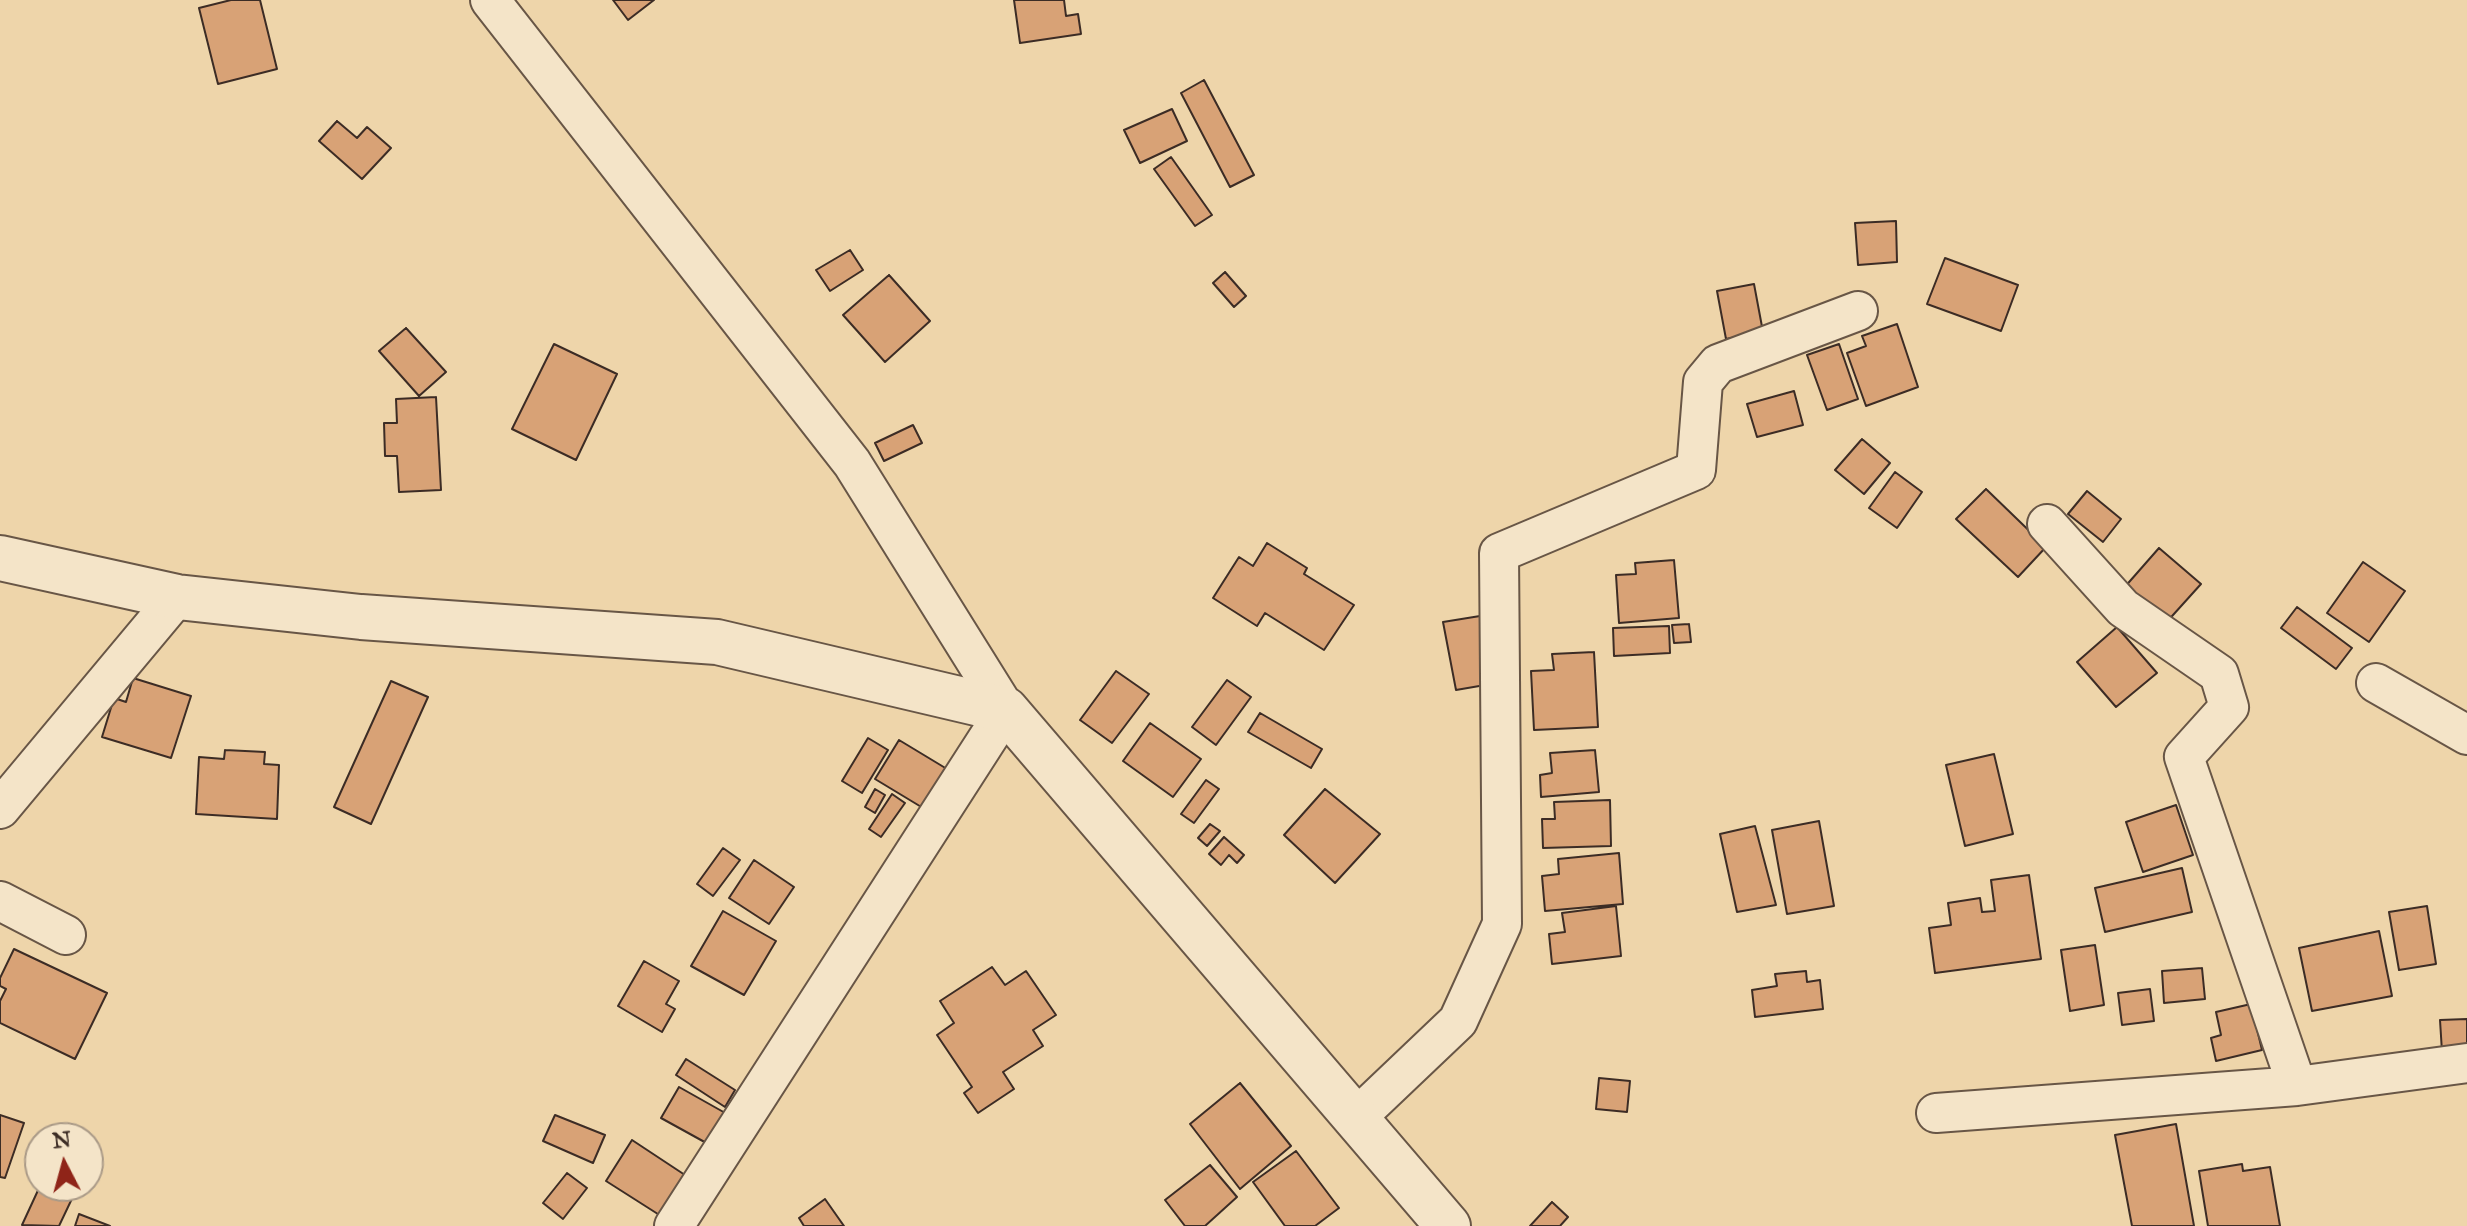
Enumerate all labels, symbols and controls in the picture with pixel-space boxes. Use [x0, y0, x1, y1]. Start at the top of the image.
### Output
north arrow [24, 1122, 104, 1202]
text: N [51, 1125, 72, 1154]

